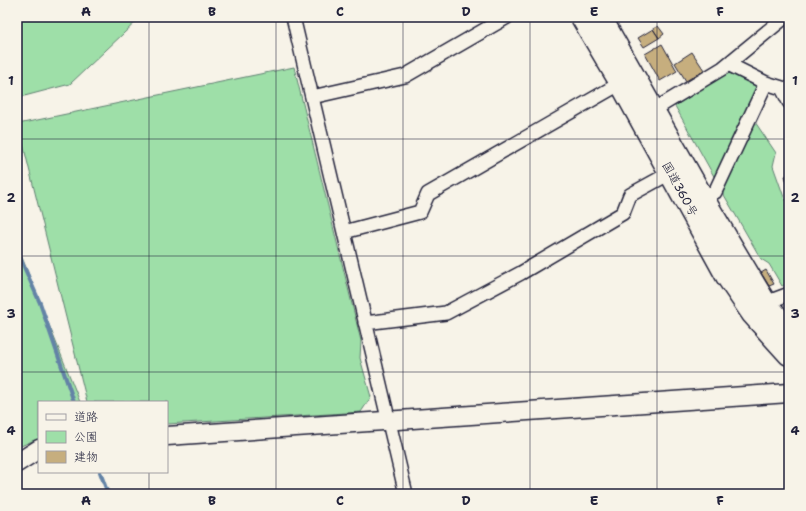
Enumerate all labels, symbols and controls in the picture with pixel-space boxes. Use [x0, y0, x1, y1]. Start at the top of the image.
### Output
text: A [81, 3, 91, 20]
text: B [208, 3, 216, 20]
text: C [336, 3, 344, 20]
text: D [461, 3, 471, 20]
text: E [590, 3, 599, 20]
text: F [716, 3, 724, 20]
text: 1 [8, 72, 14, 89]
text: 1 [792, 72, 798, 89]
street label: 国道360号 [658, 159, 702, 219]
text: 2 [6, 189, 16, 206]
text: 2 [790, 189, 800, 206]
text: 3 [6, 305, 16, 322]
text: 3 [790, 305, 800, 322]
legend [38, 401, 168, 473]
text: 道路 [74, 409, 98, 425]
text: 4 [6, 422, 16, 439]
text: 4 [790, 422, 800, 439]
text: 公園 [74, 429, 98, 445]
text: 建物 [74, 449, 98, 465]
text: A [81, 492, 91, 509]
text: B [208, 492, 216, 509]
text: C [336, 492, 344, 509]
text: D [461, 492, 471, 509]
text: E [590, 492, 599, 509]
text: F [716, 492, 724, 509]

